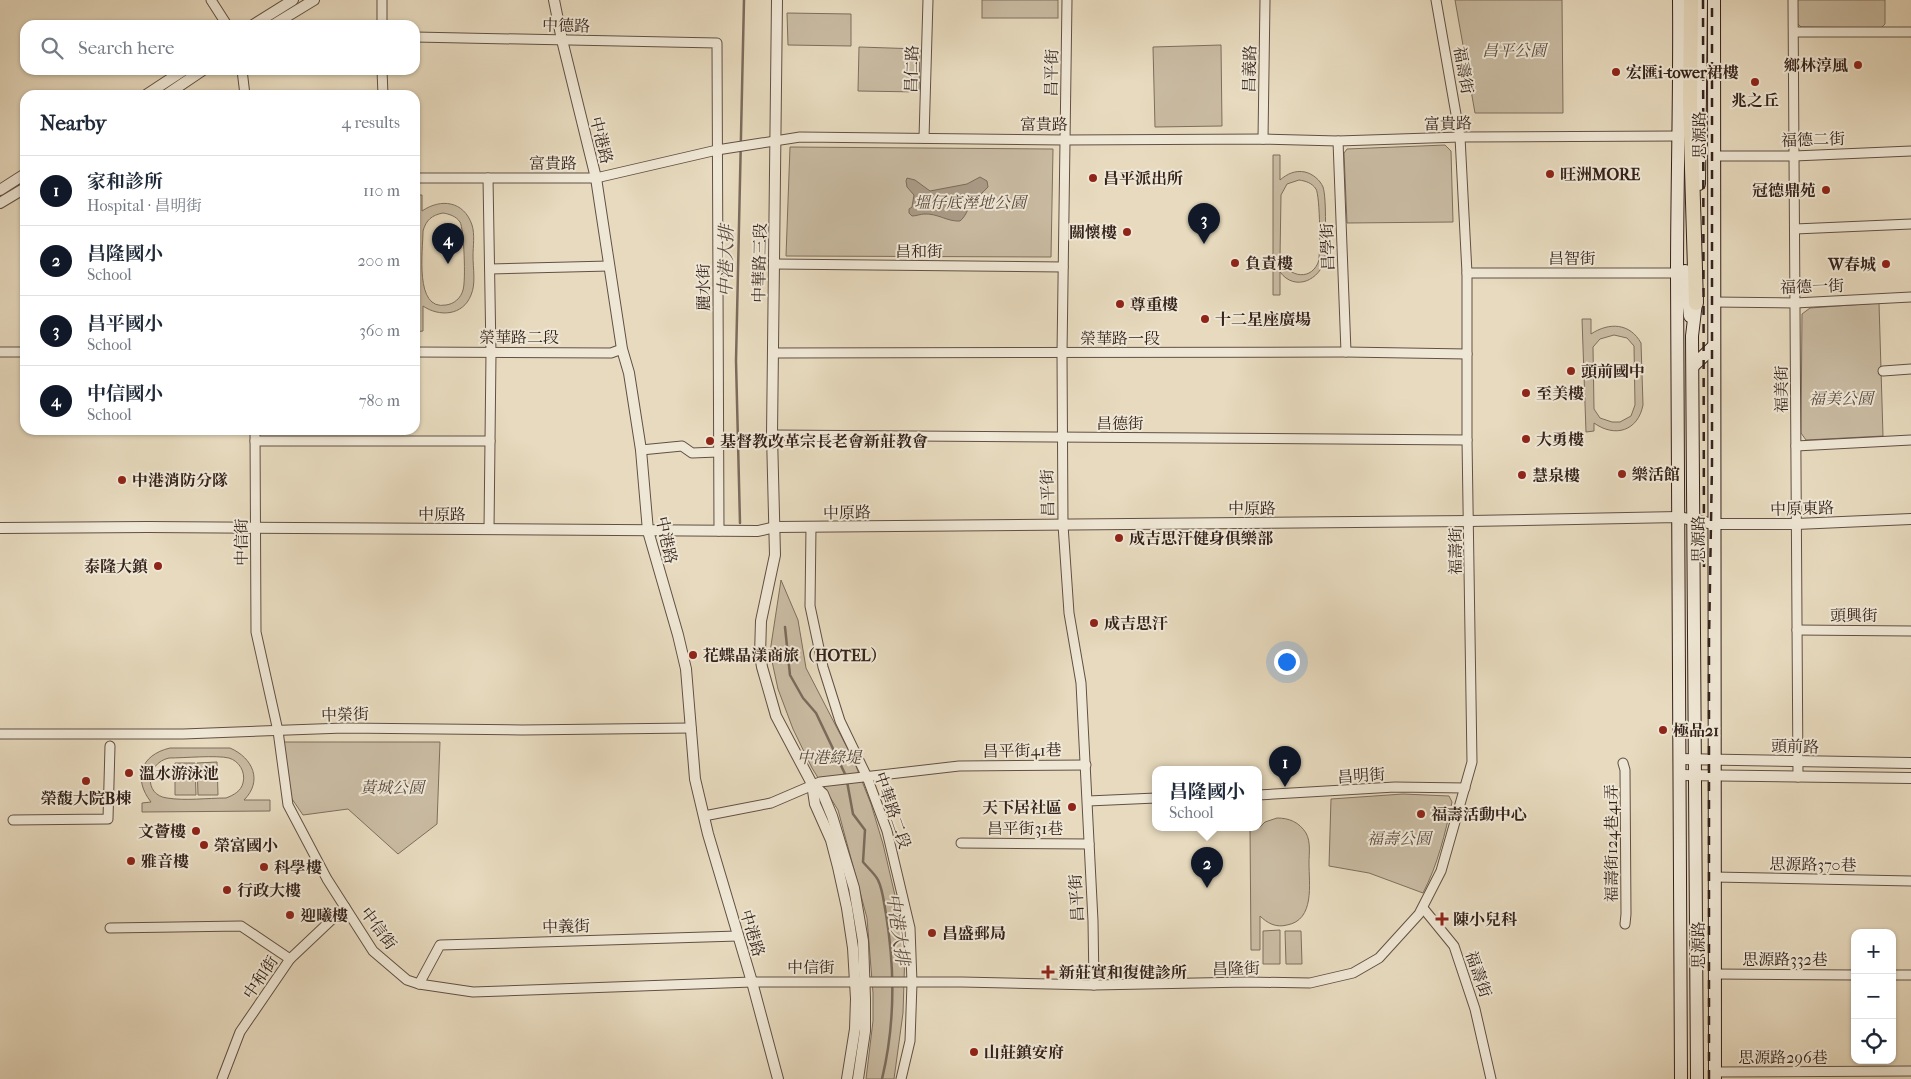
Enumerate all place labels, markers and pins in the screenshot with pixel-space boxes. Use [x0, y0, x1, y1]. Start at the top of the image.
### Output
place label: 鄉林淳風 [1784, 56, 1848, 75]
marker: 鄉林淳風 [1852, 59, 1864, 71]
place label: 宏匯i-tower裙樓 [1626, 63, 1739, 82]
marker: 宏匯i-tower裙樓 [1610, 66, 1622, 78]
marker: 兆之丘 [1749, 76, 1761, 88]
place label: 兆之丘 [1731, 91, 1779, 110]
place label: 旺洲MORE [1560, 165, 1641, 184]
marker: 旺洲MORE [1544, 168, 1556, 180]
place label: 昌平派出所 [1103, 169, 1183, 188]
marker: 昌平派出所 [1087, 172, 1099, 184]
place label: 冠德鼎苑 [1752, 181, 1816, 200]
marker: 冠德鼎苑 [1820, 184, 1832, 196]
pin: 3 [1188, 203, 1220, 244]
pin: 4 [432, 223, 464, 264]
place label: 關懷樓 [1069, 223, 1117, 242]
marker: 關懷樓 [1121, 226, 1133, 238]
place label: 負責樓 [1245, 254, 1293, 273]
place label: W春城 [1827, 255, 1876, 274]
marker: 負責樓 [1229, 257, 1241, 269]
marker: W春城 [1880, 258, 1892, 270]
place label: 尊重樓 [1130, 295, 1178, 314]
marker: 尊重樓 [1114, 298, 1126, 310]
place label: 十二星座廣場 [1215, 310, 1311, 329]
marker: 十二星座廣場 [1199, 313, 1211, 325]
place label: 頭前國中 [1581, 362, 1645, 381]
marker: 頭前國中 [1565, 365, 1577, 377]
place label: 至美樓 [1536, 384, 1584, 403]
marker: 至美樓 [1520, 387, 1532, 399]
place label: 大勇樓 [1536, 430, 1584, 449]
place label: 基督教改革宗長老會新莊教會 [720, 432, 928, 451]
marker: 大勇樓 [1520, 433, 1532, 445]
marker: 基督教改革宗長老會新莊教會 [704, 435, 716, 447]
place label: 樂活館 [1632, 465, 1680, 484]
place label: 慧泉樓 [1532, 466, 1580, 485]
marker: 樂活館 [1616, 468, 1628, 480]
marker: 慧泉樓 [1516, 469, 1528, 481]
place label: 中港消防分隊 [132, 471, 228, 490]
marker: 中港消防分隊 [116, 474, 128, 486]
place label: 成吉思汗健身俱樂部 [1129, 529, 1274, 548]
marker: 成吉思汗健身俱樂部 [1113, 532, 1125, 544]
place label: 泰隆大鎮 [84, 557, 148, 576]
marker: 泰隆大鎮 [152, 560, 164, 572]
place label: 成吉思汗 [1104, 614, 1168, 633]
marker: 成吉思汗 [1088, 617, 1100, 629]
place label: 花蝶晶漾商旅（HOTEL） [703, 646, 886, 665]
marker: 花蝶晶漾商旅（HOTEL） [687, 649, 699, 661]
place label: 極品21 [1673, 721, 1719, 740]
marker: 極品21 [1657, 724, 1669, 736]
pin: 1 [1269, 746, 1301, 787]
place label: 溫水游泳池 [139, 764, 219, 783]
marker: 溫水游泳池 [123, 767, 135, 779]
marker: 榮馥大院B棟 [80, 775, 92, 787]
place label: 榮馥大院B棟 [41, 789, 131, 808]
place label: 天下居社區 [982, 798, 1062, 817]
marker: 天下居社區 [1066, 801, 1078, 813]
place label: 福壽活動中心 [1431, 805, 1527, 824]
marker: 福壽活動中心 [1415, 808, 1427, 820]
place label: 文薈樓 [138, 822, 186, 841]
marker: 文薈樓 [190, 825, 202, 837]
place label: 榮富國小 [214, 836, 278, 855]
marker: 榮富國小 [198, 839, 210, 851]
pin: 2 [1191, 847, 1223, 888]
place label: 雅音樓 [141, 852, 189, 871]
marker: 雅音樓 [125, 855, 137, 867]
place label: 科學樓 [274, 858, 322, 877]
marker: 科學樓 [258, 861, 270, 873]
place label: 行政大樓 [237, 881, 301, 900]
marker: 行政大樓 [221, 884, 233, 896]
place label: 迎曦樓 [300, 906, 348, 925]
marker: 迎曦樓 [284, 909, 296, 921]
place label: 陳小兒科 [1453, 910, 1518, 929]
marker: 陳小兒科 [1435, 912, 1449, 926]
place label: 昌盛郵局 [942, 924, 1006, 943]
marker: 昌盛郵局 [926, 927, 938, 939]
place label: 新莊實和復健診所 [1059, 963, 1187, 982]
marker: 新莊實和復健診所 [1041, 965, 1055, 979]
place label: 山莊鎮安府 [984, 1043, 1064, 1062]
marker: 山莊鎮安府 [968, 1046, 980, 1058]

